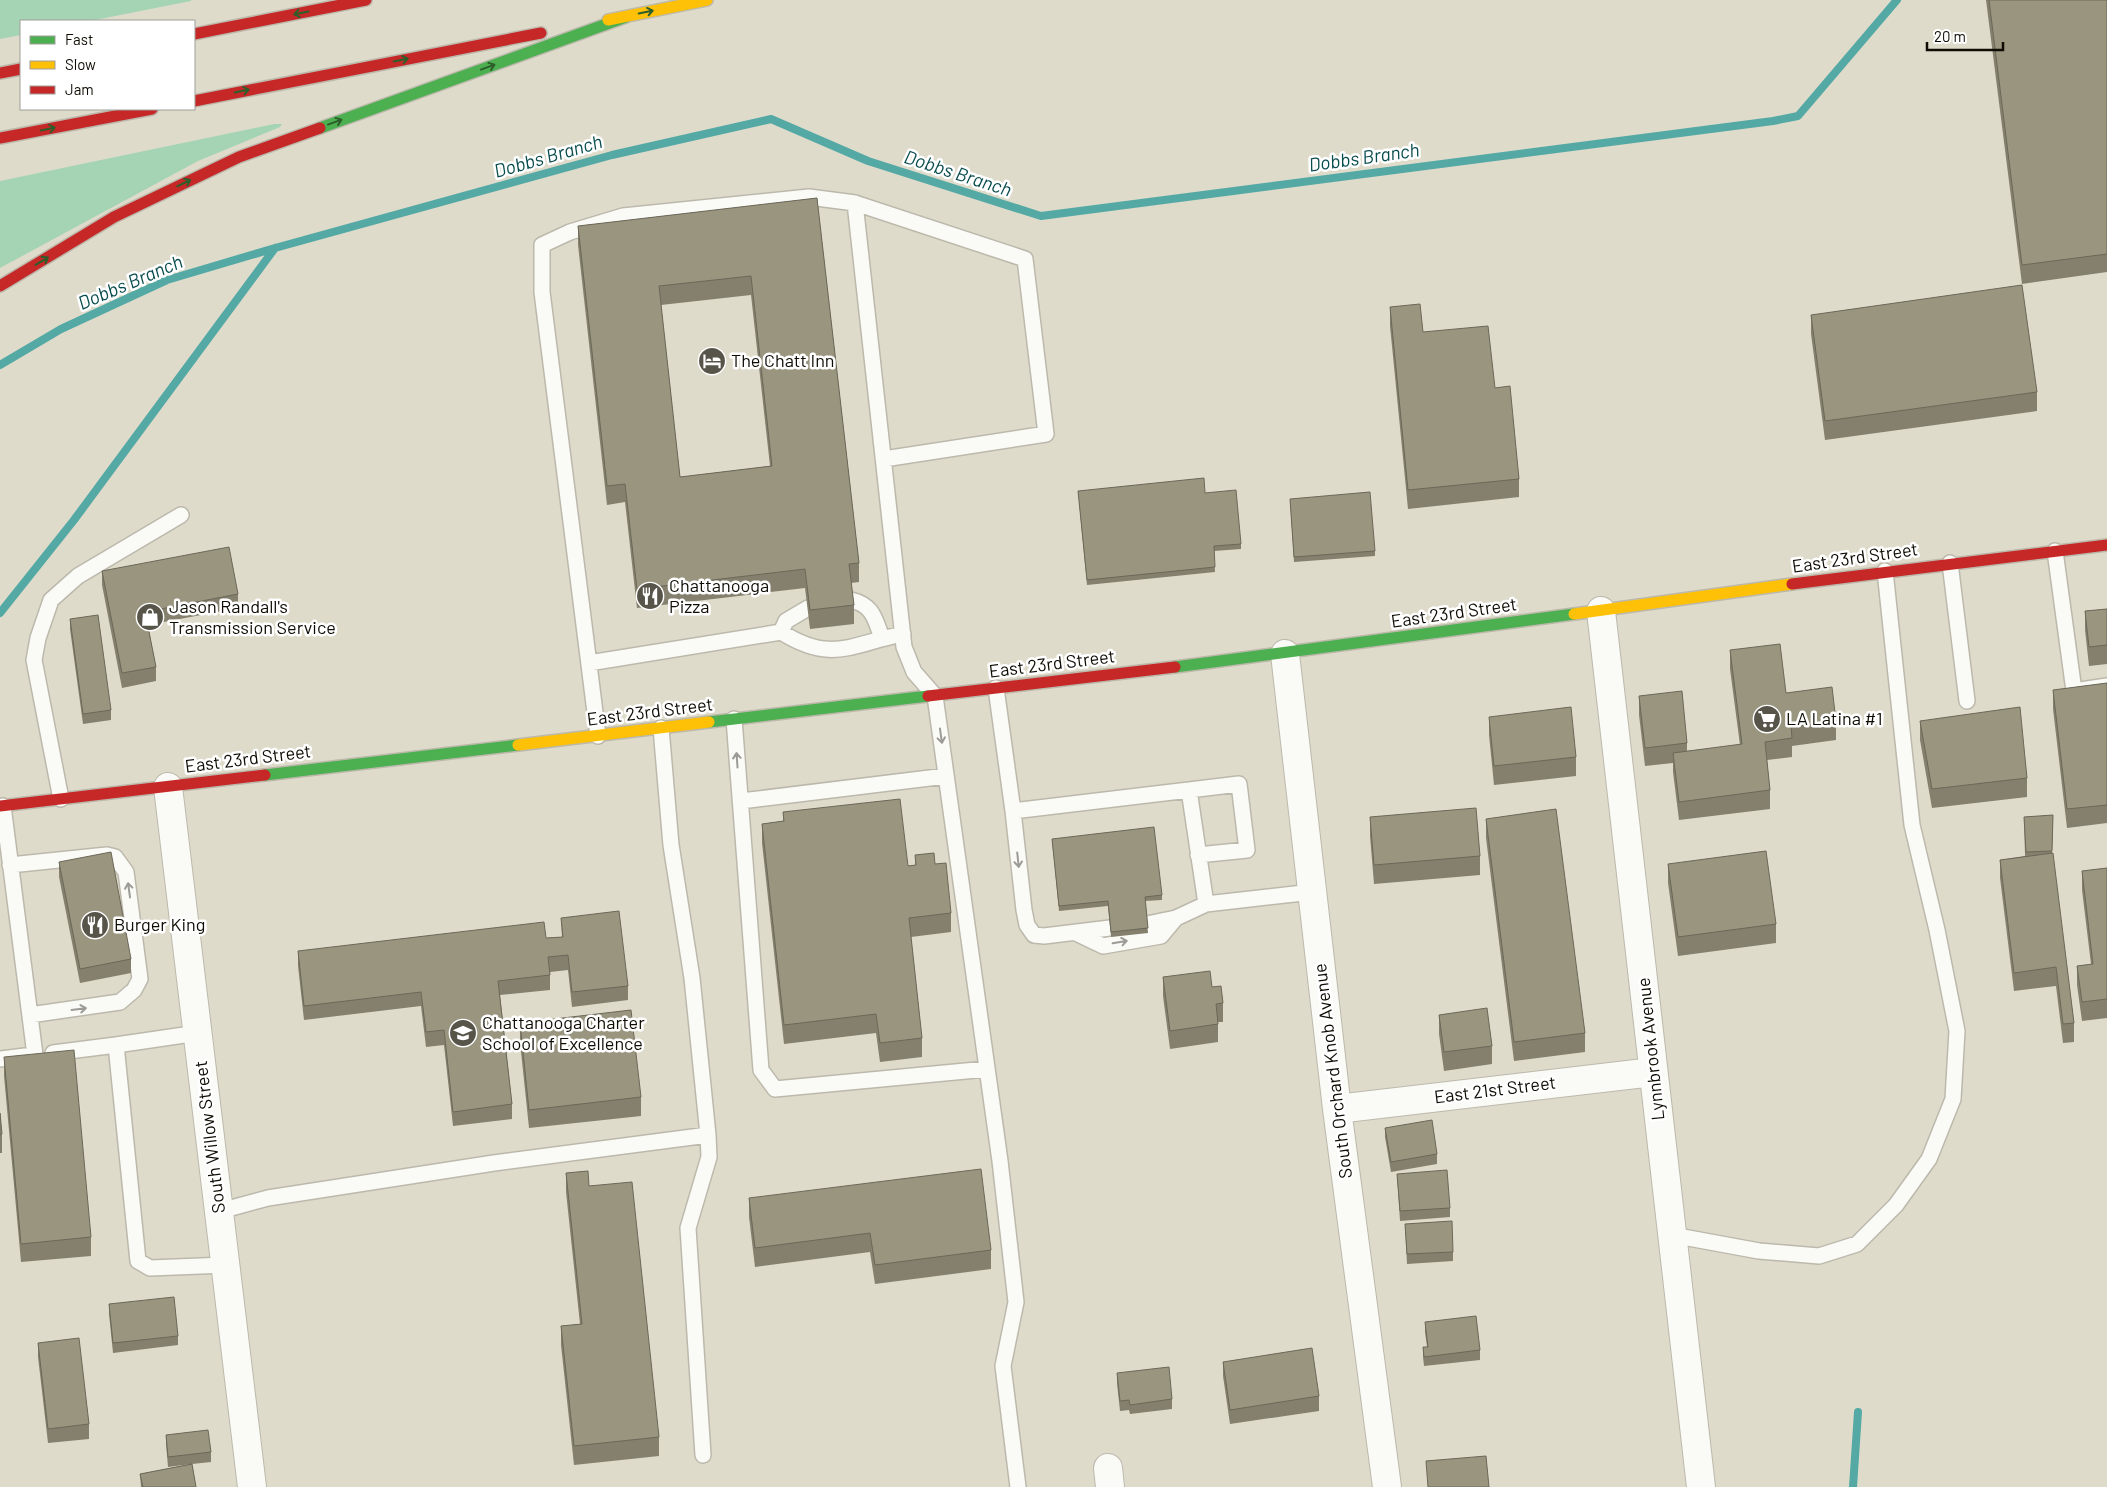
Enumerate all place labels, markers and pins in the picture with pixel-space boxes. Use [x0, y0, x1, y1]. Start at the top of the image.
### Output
hotel icon: The Chatt Inn [697, 346, 727, 376]
place label: The Chatt Inn [731, 349, 835, 371]
place label: Chattanooga Pizza [669, 574, 769, 617]
restaurant icon: Chattanooga Pizza [635, 581, 665, 611]
place label: Jason Randall's Transmission Service [169, 595, 336, 638]
shop icon: Jason Randall's Transmission Service [135, 602, 165, 632]
supermarket icon: LA Latina #1 [1752, 704, 1782, 734]
place label: LA Latina #1 [1786, 707, 1883, 729]
restaurant icon: Burger King [80, 910, 110, 940]
place label: Burger King [114, 913, 205, 935]
place label: Chattanooga Charter School of Excellence [482, 1011, 645, 1054]
school or university icon: Chattanooga Charter School of Excellence [448, 1018, 478, 1048]

